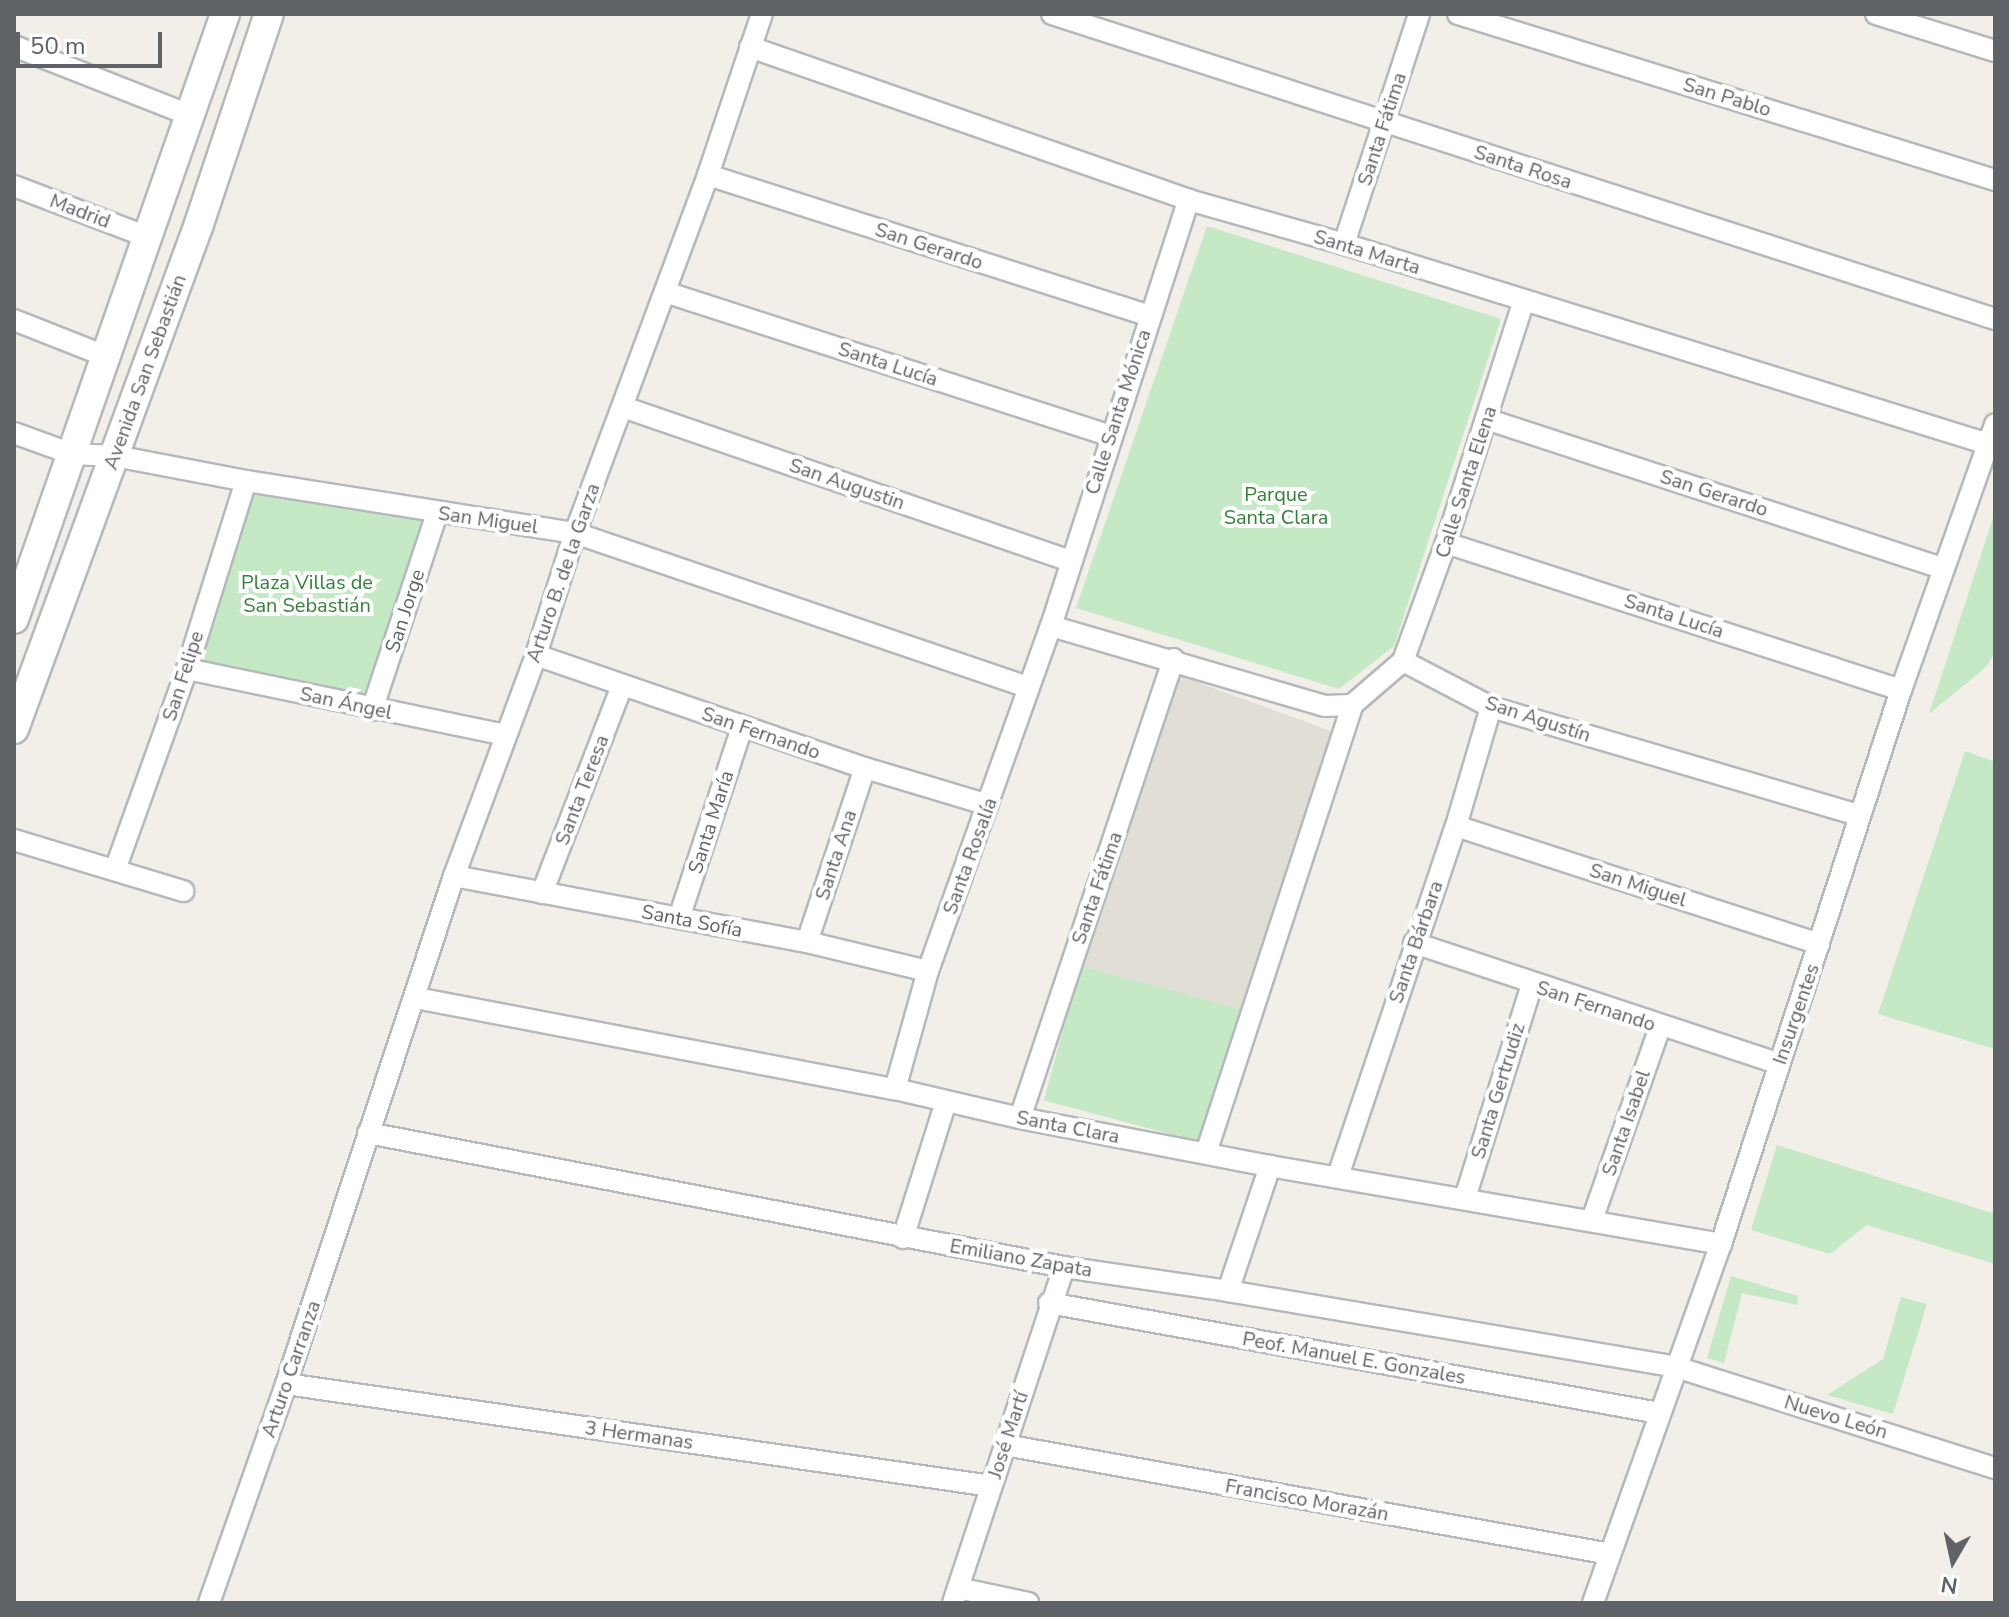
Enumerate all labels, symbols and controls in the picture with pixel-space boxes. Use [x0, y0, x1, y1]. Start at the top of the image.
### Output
scale bar [20, 16, 166, 66]
text: 50 m [30, 30, 86, 62]
street label: Santa Fátima [1352, 69, 1412, 189]
street label: San Pablo [1680, 72, 1774, 122]
street label: Santa Rosa [1471, 140, 1575, 194]
street label: Madrid [46, 189, 114, 233]
street label: San Gerardo [872, 217, 986, 275]
street label: Santa Marta [1311, 224, 1423, 280]
street label: Avenida San Sebastián [99, 271, 191, 473]
street label: Calle Santa Mónica [1080, 326, 1156, 498]
street label: Santa Lucía [835, 337, 941, 391]
street label: Calle Santa Elena [1430, 403, 1502, 561]
street label: San Augustin [786, 453, 908, 515]
street label: San Gerardo [1657, 464, 1771, 522]
street label: Arturo B. de la Garza [521, 480, 605, 666]
park label: Parque Santa Clara [1224, 483, 1328, 530]
street label: San Miguel [436, 501, 540, 539]
street label: San Jorge [380, 566, 430, 656]
park label: Plaza Villas de San Sebastián [241, 570, 373, 617]
street label: Santa Lucía [1621, 589, 1727, 643]
street label: San Felipe [157, 628, 209, 724]
street label: San Ángel [298, 682, 394, 724]
street label: San Agustín [1482, 691, 1594, 747]
street label: San Fernando [699, 701, 823, 765]
street label: Santa Teresa [550, 732, 614, 848]
street label: Santa María [683, 767, 739, 877]
street label: Santa Rosalía [938, 794, 1002, 918]
street label: Santa Ana [810, 807, 862, 903]
street label: Santa Fátima [1067, 829, 1127, 947]
street label: San Miguel [1586, 858, 1690, 912]
street label: Santa Bárbara [1384, 877, 1448, 1007]
street label: Santa Sofía [640, 899, 744, 943]
street label: Insurgentes [1768, 960, 1824, 1068]
street label: San Fernando [1533, 975, 1659, 1037]
street label: Santa Gertrudiz [1466, 1020, 1530, 1162]
street label: Santa Isabel [1597, 1067, 1655, 1179]
street label: Santa Clara [1014, 1105, 1122, 1149]
street label: Emiliano Zapata [948, 1234, 1094, 1282]
street label: Arturo Carranza [256, 1297, 326, 1441]
street label: Peof. Manuel E. Gonzales [1241, 1327, 1467, 1389]
street label: José Martí [983, 1388, 1033, 1482]
street label: Nuevo León [1781, 1390, 1891, 1444]
street label: 3 Hermanas [583, 1415, 695, 1455]
street label: Francisco Morazán [1223, 1474, 1391, 1526]
north arrow [1913, 1521, 1993, 1601]
text: N [1939, 1569, 1960, 1601]

